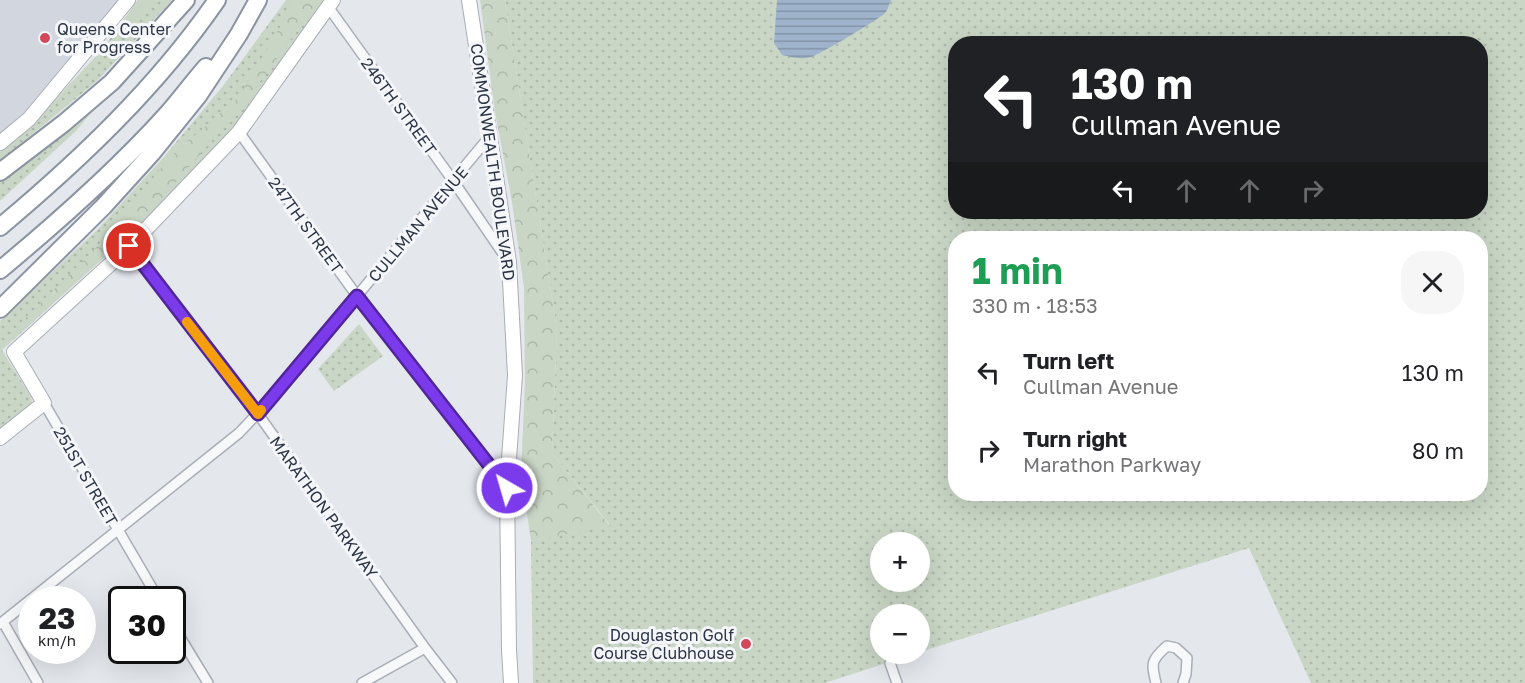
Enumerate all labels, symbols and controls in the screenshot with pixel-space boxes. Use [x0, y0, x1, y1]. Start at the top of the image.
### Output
place label: Queens Center for Progress [57, 19, 171, 57]
marker: Queens Center for Progress [38, 31, 52, 45]
street label: COMMONWEALTH BOULEVARD [466, 42, 520, 282]
street label: 246TH STREET [357, 53, 441, 159]
text: 130 m [1071, 58, 1193, 108]
icon: left [972, 60, 1050, 138]
text: Cullman Avenue [1071, 109, 1281, 141]
street label: CULLMAN AVENUE [364, 162, 472, 286]
street label: 247TH STREET [264, 173, 348, 277]
icon: left [1107, 174, 1140, 207]
icon: ahead [1170, 174, 1203, 207]
icon: ahead [1233, 174, 1266, 207]
icon: right [1296, 174, 1329, 207]
pin [103, 220, 154, 271]
icon: arrive [112, 229, 145, 262]
text: 1 min [972, 249, 1063, 292]
button: close [1401, 251, 1464, 314]
text: 330 m · 18:53 [972, 293, 1098, 317]
text: Turn left [1023, 347, 1114, 374]
icon: left [972, 356, 1005, 389]
text: 130 m [1402, 359, 1464, 386]
text: Cullman Avenue [1023, 374, 1178, 398]
street label: 251ST STREET [50, 423, 122, 529]
text: Turn right [1023, 425, 1127, 452]
street label: MARATHON PARKWAY [266, 432, 383, 583]
icon: right [972, 434, 1005, 467]
text: 80 m [1412, 437, 1464, 464]
text: Marathon Parkway [1023, 452, 1201, 476]
position arrow [475, 456, 539, 520]
map controls [870, 532, 930, 664]
button: + [870, 532, 930, 592]
speed limit sign: 30 [108, 586, 186, 664]
text: 23 [39, 600, 75, 636]
button: − [870, 604, 930, 664]
place label: Douglaston Golf Course Clubhouse [593, 625, 734, 663]
text: km/h [38, 631, 76, 649]
marker: Douglaston Golf Course Clubhouse [739, 637, 753, 651]

